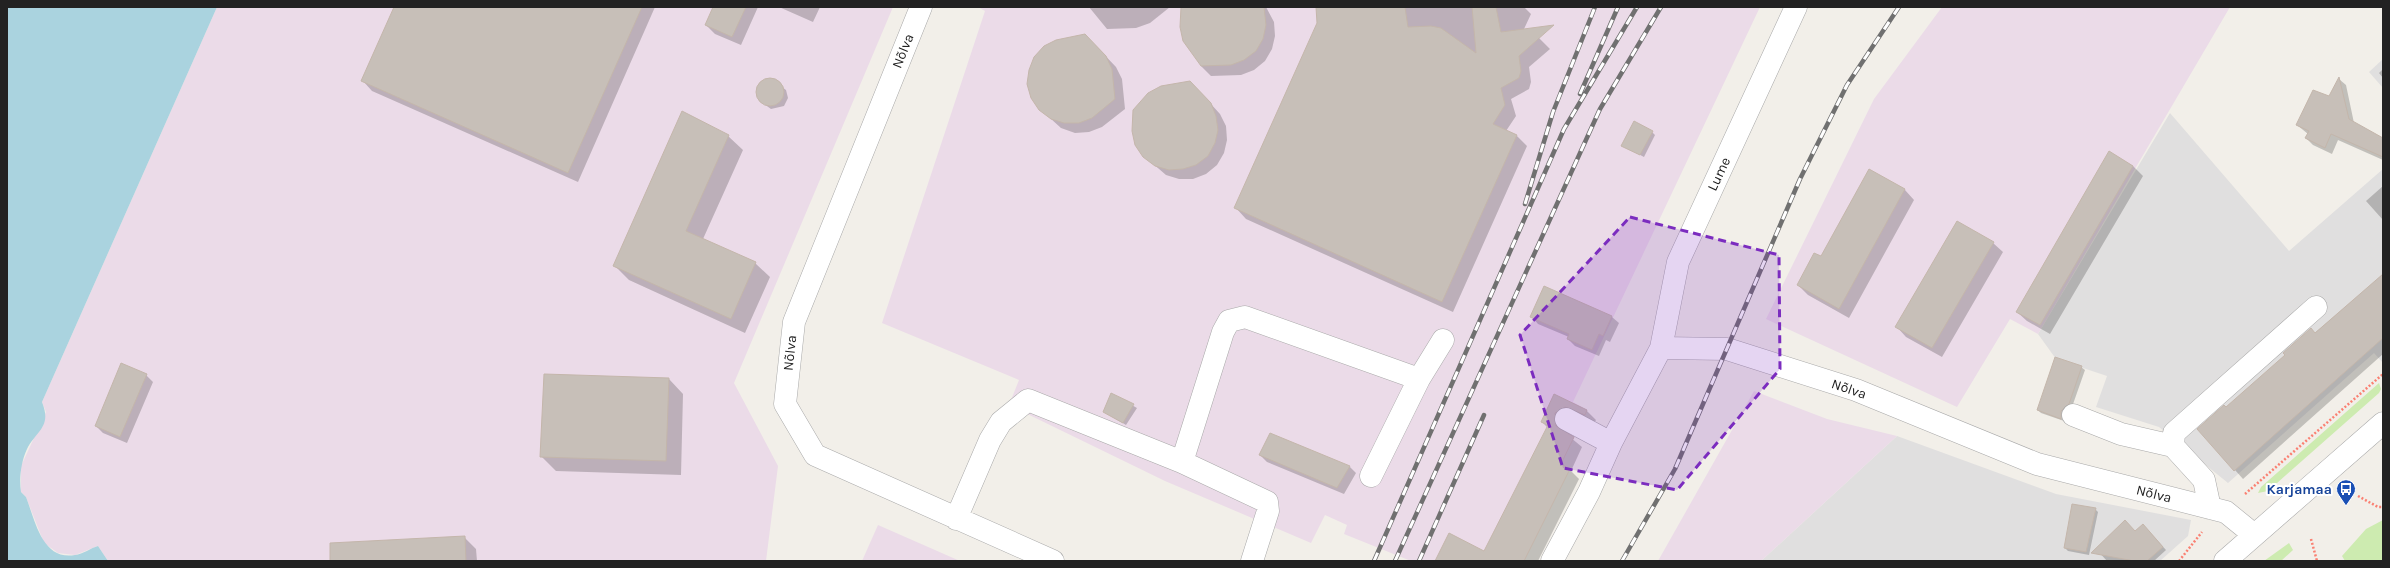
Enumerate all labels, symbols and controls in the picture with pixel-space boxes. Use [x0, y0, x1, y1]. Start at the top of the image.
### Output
street label: Nõlva [888, 31, 918, 71]
street label: Lume [1704, 154, 1734, 194]
street label: Nõlva [780, 334, 800, 372]
street label: Nõlva [1829, 375, 1869, 403]
bus stop icon: Karjamaa [2335, 478, 2357, 506]
street label: Nõlva [2135, 481, 2173, 507]
place label: Karjamaa [2267, 481, 2332, 498]

